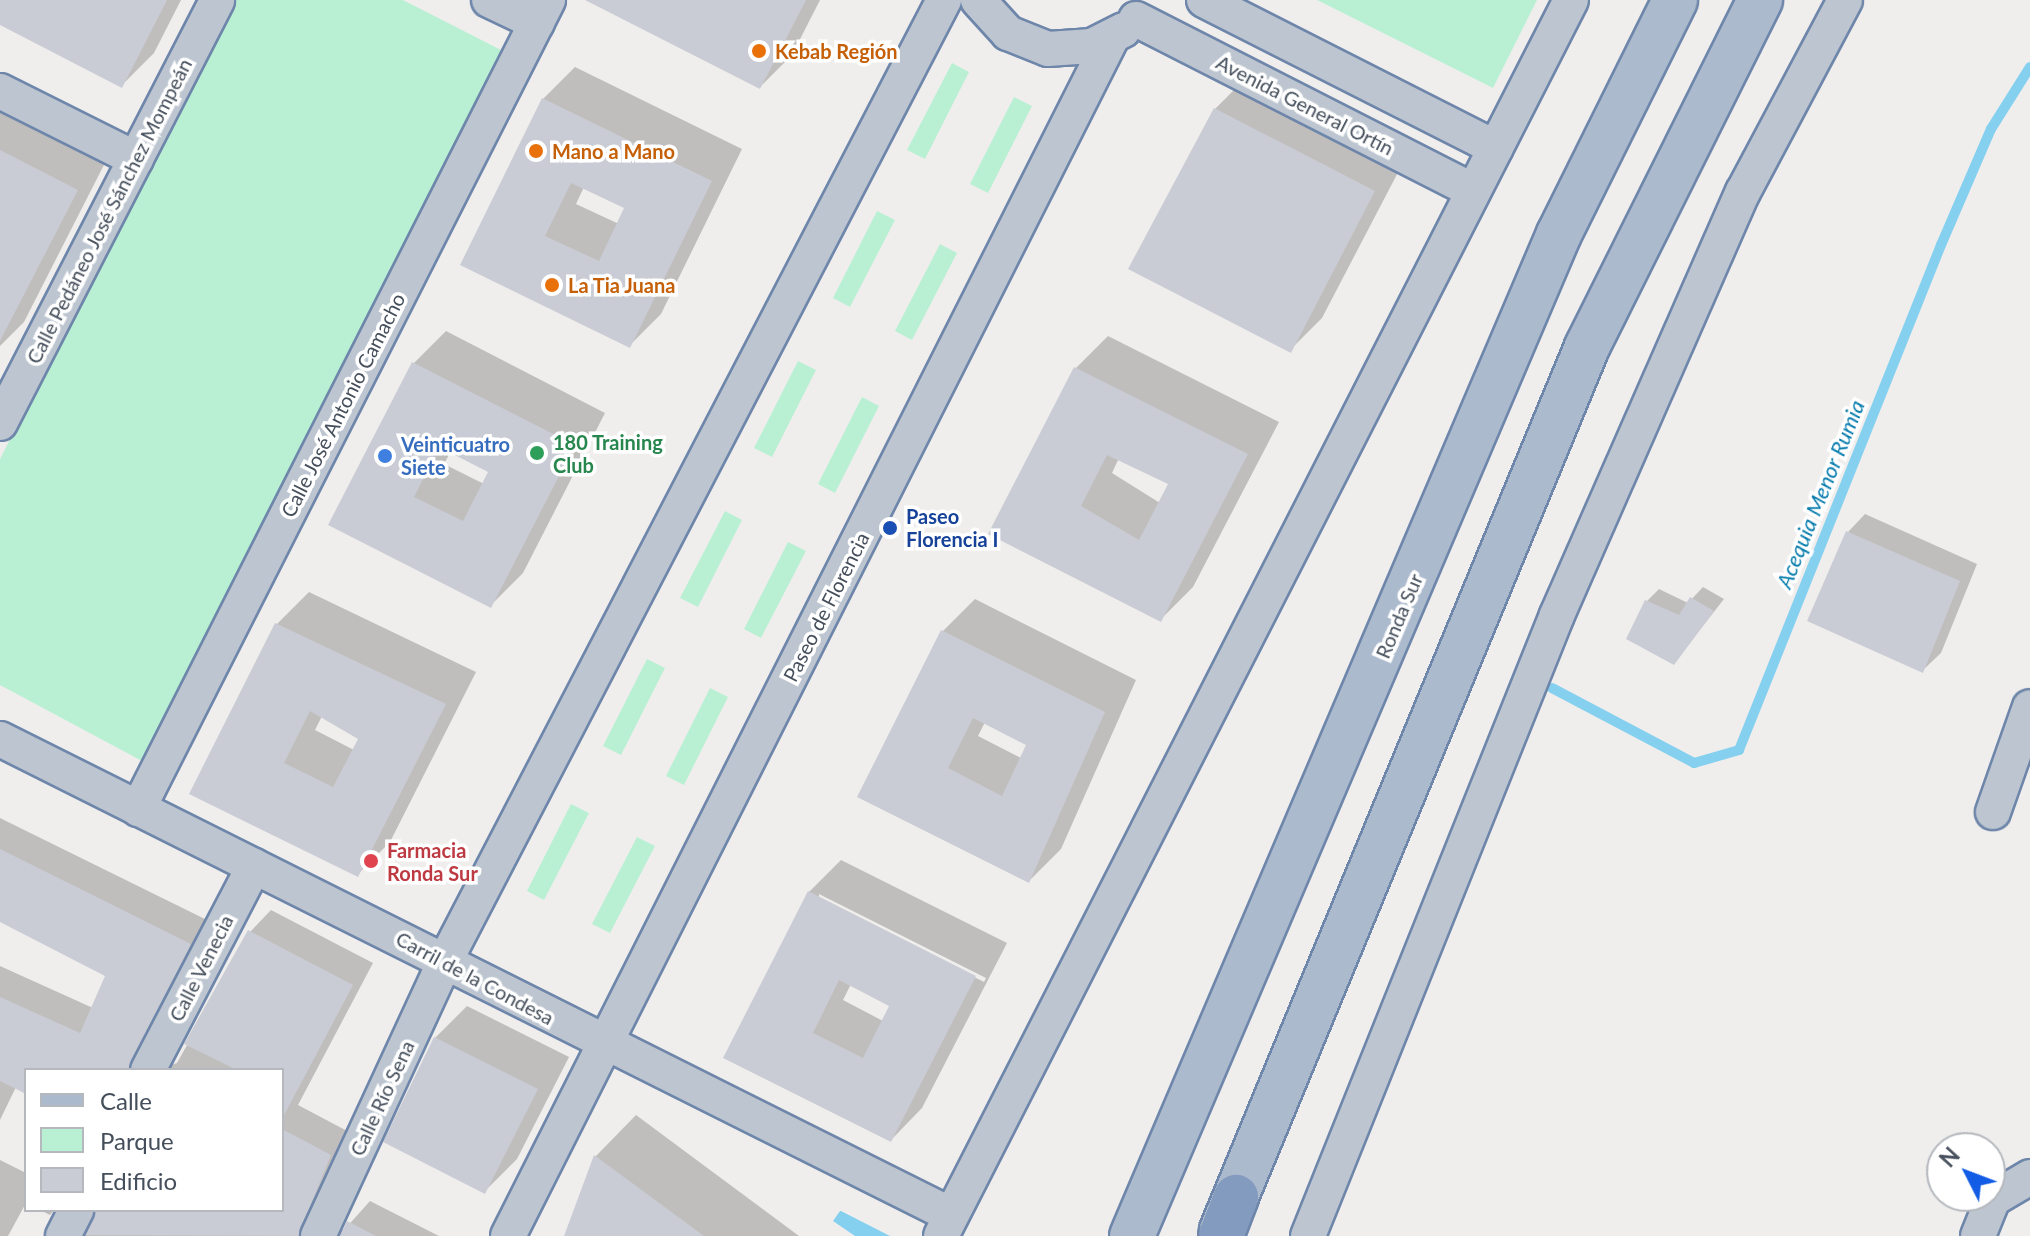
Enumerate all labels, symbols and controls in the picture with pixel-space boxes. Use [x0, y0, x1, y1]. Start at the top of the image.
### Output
place label: Kebab Región [775, 39, 898, 63]
marker: Kebab Región [750, 42, 768, 60]
street label: Avenida General Ortín [1212, 50, 1398, 160]
street label: Calle Pedáneo José Sánchez Mompeán [21, 54, 197, 368]
place label: Mano a Mano [552, 139, 675, 163]
marker: Mano a Mano [527, 142, 545, 160]
place label: La Tia Juana [568, 273, 677, 297]
marker: La Tia Juana [543, 276, 561, 294]
street label: Calle José Antonio Camacho [276, 288, 410, 522]
water label: Acequia Menor Rumia [1770, 396, 1870, 592]
place label: 180 Training Club [553, 430, 663, 477]
place label: Veinticuatro Siete [401, 432, 510, 479]
marker: 180 Training Club [528, 444, 546, 462]
marker: Veinticuatro Siete [376, 447, 394, 465]
place label: Paseo Florencia I [906, 504, 998, 551]
marker: Paseo Florencia I [881, 519, 899, 537]
street label: Paseo de Florencia [778, 528, 874, 686]
street label: Ronda Sur [1370, 570, 1428, 662]
place label: Farmacia Ronda Sur [387, 838, 478, 885]
marker: Farmacia Ronda Sur [362, 852, 380, 870]
street label: Calle Venecia [164, 910, 238, 1026]
street label: Carril de la Condesa [392, 926, 558, 1030]
street label: Calle Río Sena [345, 1037, 419, 1159]
legend [24, 1068, 284, 1212]
text: Calle [100, 1086, 152, 1115]
text: Parque [100, 1126, 174, 1155]
north arrow [1926, 1132, 2006, 1212]
text: N [1934, 1142, 1965, 1172]
text: Edificio [100, 1166, 177, 1195]

